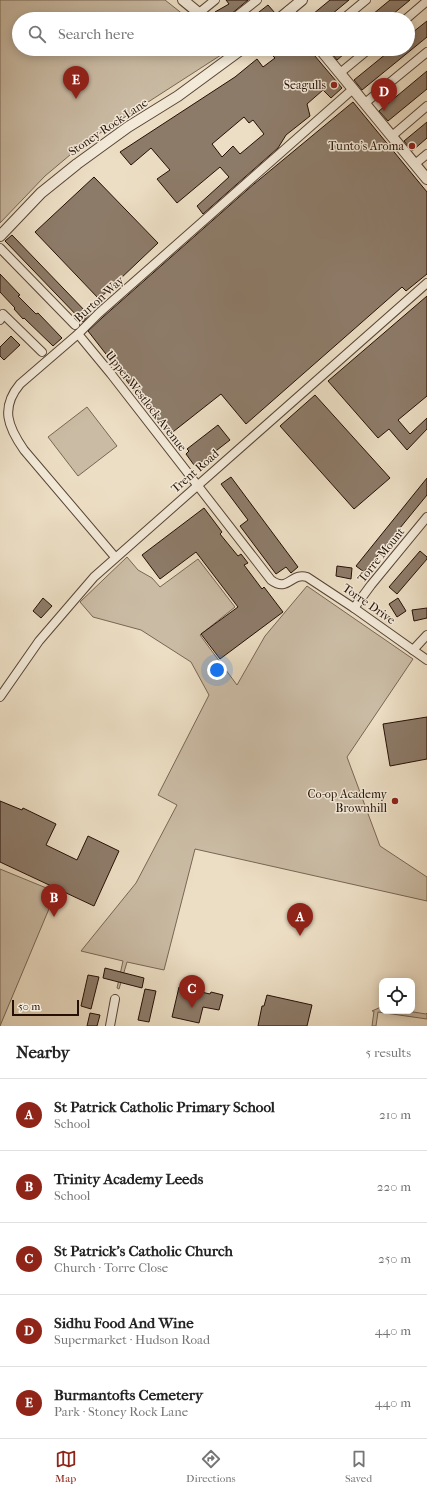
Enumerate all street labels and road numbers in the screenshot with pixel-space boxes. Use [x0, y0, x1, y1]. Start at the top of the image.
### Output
street label: Stoney Rock Lane [66, 95, 150, 159]
street label: Burton Way [71, 273, 127, 325]
street label: Upper Westlock Avenue [102, 348, 190, 454]
street label: Trent Road [168, 446, 222, 496]
street label: Torre Mount [355, 524, 408, 585]
street label: Torre Drive [340, 581, 398, 627]

